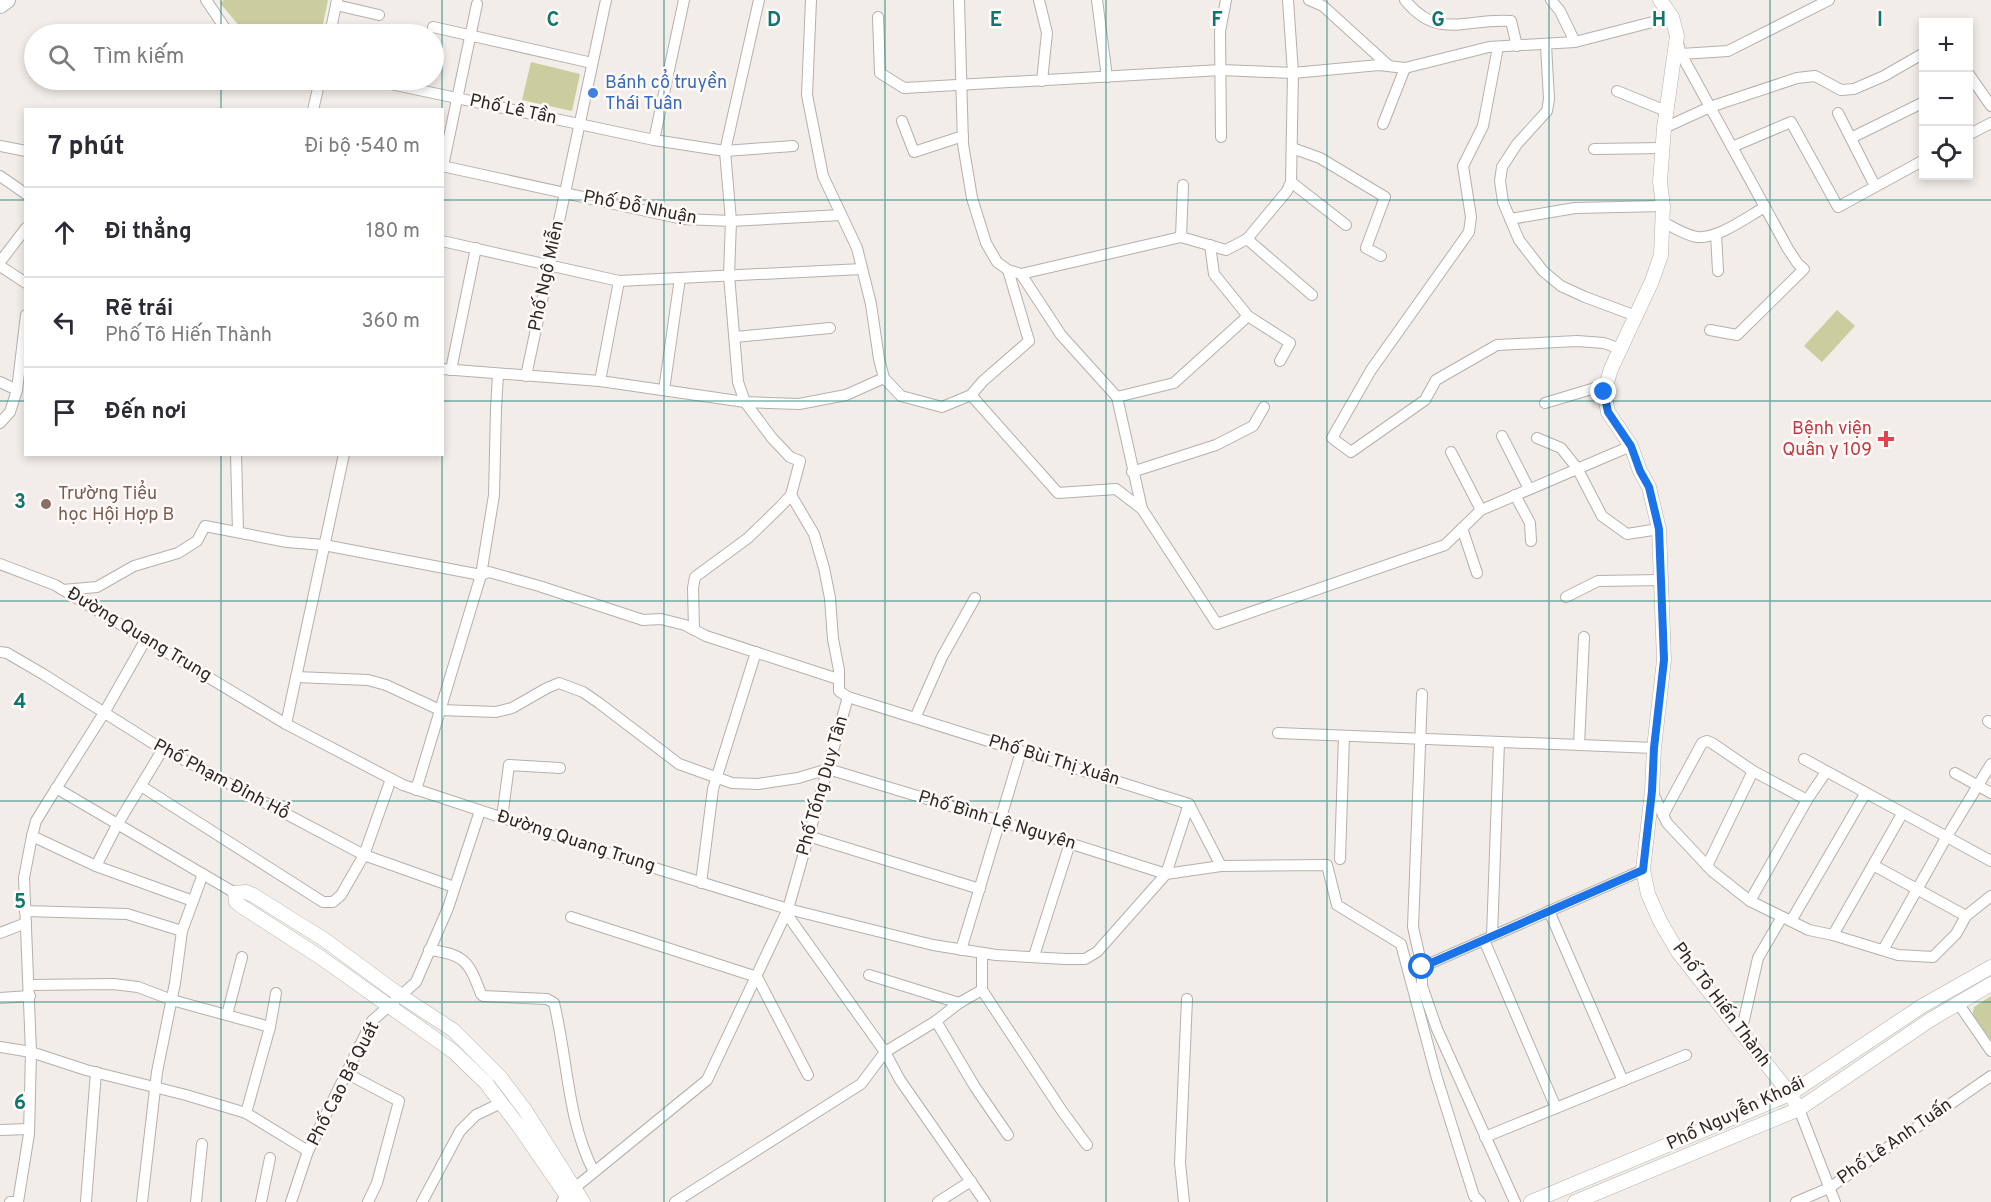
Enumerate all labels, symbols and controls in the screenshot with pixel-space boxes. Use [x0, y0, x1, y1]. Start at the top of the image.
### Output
text: C [547, 8, 559, 34]
text: D [767, 8, 781, 34]
text: E [990, 8, 1002, 34]
text: F [1211, 8, 1223, 34]
text: G [1431, 8, 1445, 34]
text: H [1652, 8, 1666, 34]
text: I [1877, 8, 1883, 34]
map controls [1919, 18, 1973, 180]
button: + [1919, 18, 1973, 72]
search box [24, 24, 444, 90]
icon: search [45, 41, 78, 74]
text: Tìm kiếm [93, 44, 184, 71]
place label: Bánh cổ truyền Thái Tuân [605, 68, 727, 116]
button: − [1919, 72, 1973, 126]
marker: Bánh cổ truyền Thái Tuân [586, 86, 600, 100]
street label: Phố Lê Tần [467, 89, 559, 130]
button: locate [1919, 126, 1973, 180]
text: 7 phút [48, 131, 125, 164]
text: Đi bộ · 540 m [305, 134, 420, 160]
street label: Phố Đỗ Nhuận [581, 184, 699, 230]
icon: ahead [48, 216, 81, 249]
street label: Phố Ngô Miễn [522, 218, 570, 333]
text: Đi thẳng [105, 219, 192, 246]
text: 180 m [366, 219, 420, 245]
text: Rẽ trái [105, 296, 173, 323]
icon: left [48, 306, 81, 339]
text: 360 m [362, 309, 420, 335]
text: Phố Tô Hiến Thành [105, 323, 272, 349]
route end [1590, 378, 1616, 404]
icon: arrive [48, 396, 81, 429]
text: Đến nơi [105, 399, 186, 426]
place label: Bệnh viện Quân y 109 [1782, 418, 1872, 462]
marker: Bệnh viện Quân y 109 [1877, 430, 1895, 448]
place label: Trường Tiểu học Hội Hợp B [58, 479, 174, 527]
text: 3 [14, 490, 26, 516]
marker: Trường Tiểu học Hội Hợp B [39, 497, 53, 511]
street label: Đường Quang Trung [62, 583, 216, 687]
text: 4 [14, 690, 26, 716]
street label: Phố Tống Duy Tân [791, 713, 854, 859]
street label: Phố Bùi Thị Xuân [986, 729, 1123, 792]
street label: Phố Phạm Đỉnh Hổ [149, 731, 295, 826]
street label: Phố Bình Lệ Nguyên [915, 785, 1079, 856]
street label: Đường Quang Trung [494, 806, 658, 878]
text: 5 [14, 890, 26, 916]
street label: Phố Tô Hiến Thành [1667, 937, 1776, 1072]
route start [1408, 953, 1434, 979]
street label: Phố Cao Bá Quát [302, 1017, 385, 1150]
street label: Phố Nguyễn Khoái [1662, 1070, 1809, 1156]
text: 6 [14, 1091, 26, 1117]
street label: Phố Lê Anh Tuấn [1833, 1093, 1957, 1190]

